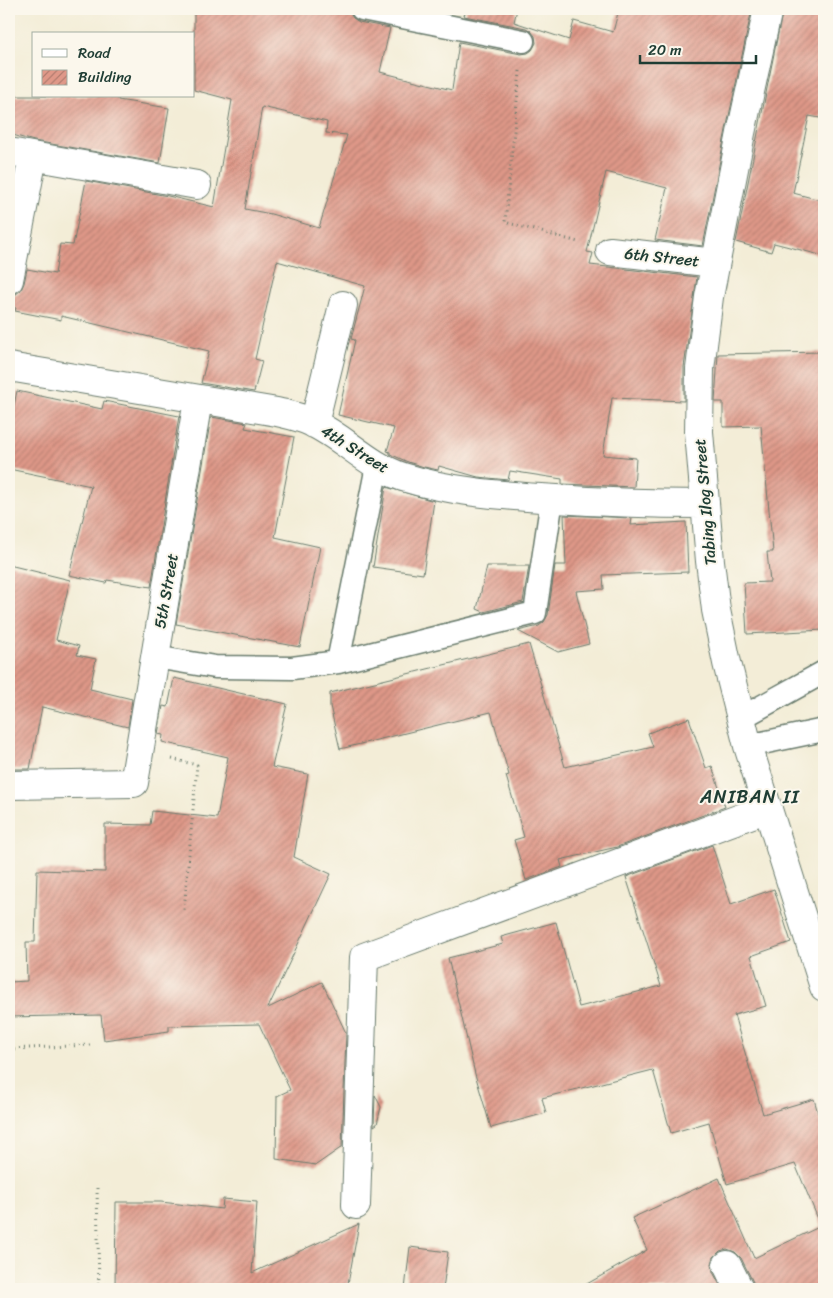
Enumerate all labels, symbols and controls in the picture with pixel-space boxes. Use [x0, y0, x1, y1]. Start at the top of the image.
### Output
legend [32, 32, 195, 98]
scale bar [640, 32, 757, 64]
text: 20 m [648, 37, 682, 63]
text: Road [78, 40, 111, 66]
text: Building [78, 64, 132, 90]
street label: 6th Street [623, 239, 701, 275]
street label: 4th Street [315, 417, 395, 481]
street label: Tabing Ilog Street [685, 437, 725, 567]
street label: 5th Street [145, 551, 187, 631]
district label: ANIBAN II [699, 780, 800, 813]

